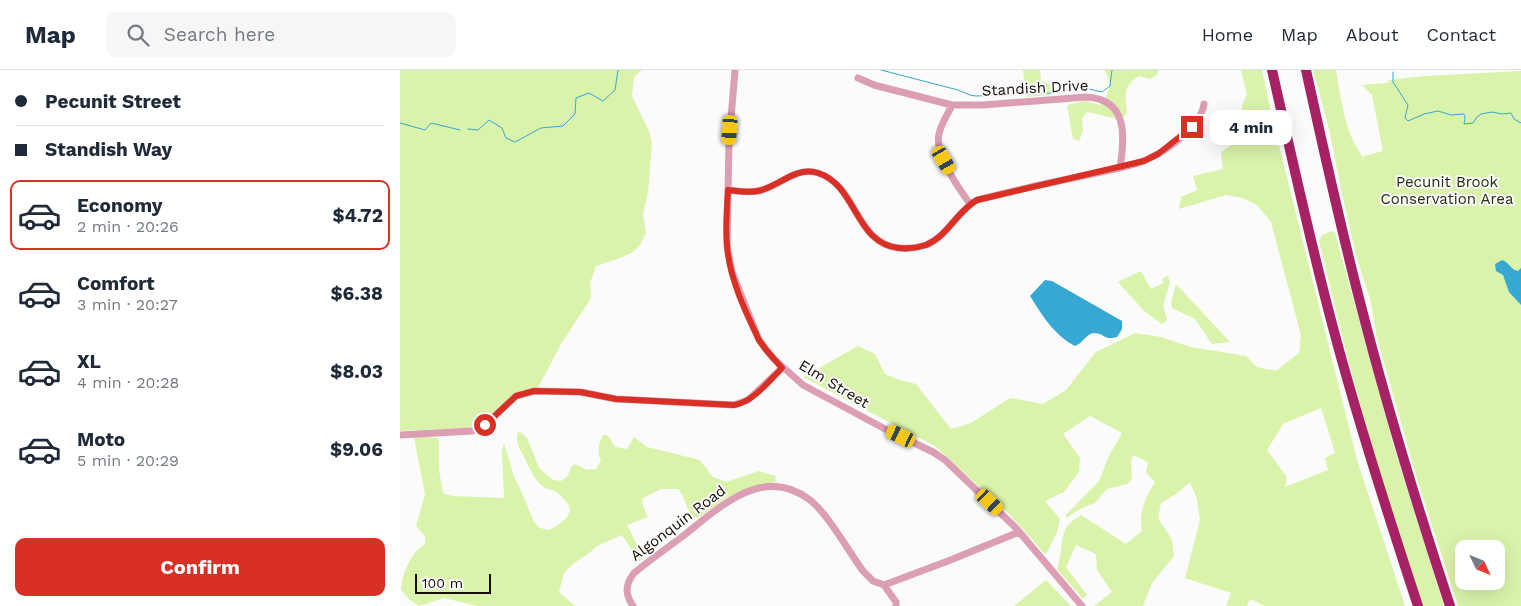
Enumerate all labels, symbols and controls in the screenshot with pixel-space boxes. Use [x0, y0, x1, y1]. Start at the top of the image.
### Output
search box [106, 12, 456, 57]
text: Map [25, 21, 76, 49]
icon: search [124, 21, 152, 49]
text: Search here [164, 23, 275, 46]
text: Home [1202, 24, 1253, 45]
text: Map [1281, 24, 1318, 45]
text: About [1346, 24, 1398, 45]
text: Contact [1426, 24, 1496, 45]
street label: Standish Drive [981, 76, 1089, 100]
text: Pecunit Street [45, 90, 181, 113]
callout: 4 min [1210, 110, 1292, 144]
car [721, 115, 738, 145]
route end [1181, 116, 1203, 138]
text: 4 min [1229, 118, 1273, 137]
text: Standish Way [45, 138, 172, 161]
car [930, 143, 957, 177]
park label: Pecunit Brook Conservation Area [1380, 173, 1514, 208]
icon: car [17, 193, 62, 238]
text: Economy [77, 194, 162, 217]
text: $4.72 [332, 204, 383, 227]
text: 2 min · 20:26 [77, 217, 179, 236]
icon: car [17, 271, 62, 316]
text: Comfort [77, 272, 155, 295]
text: $6.38 [330, 282, 383, 305]
text: 3 min · 20:27 [77, 295, 178, 314]
icon: car [17, 349, 62, 394]
text: XL [77, 350, 101, 373]
street label: Elm Street [796, 356, 873, 412]
text: $8.03 [330, 360, 383, 383]
text: 4 min · 20:28 [77, 373, 179, 392]
route start [474, 414, 496, 436]
car [884, 423, 917, 449]
icon: car [17, 427, 62, 472]
text: Moto [77, 428, 125, 451]
text: $9.06 [330, 438, 383, 461]
text: 5 min · 20:29 [77, 451, 179, 470]
street label: Algonquin Road [627, 481, 729, 565]
car [973, 486, 1006, 518]
button: Confirm [15, 538, 385, 596]
north arrow [1455, 540, 1505, 590]
map controls [1455, 540, 1505, 590]
scale bar [415, 571, 491, 594]
text: 100 m [422, 575, 463, 591]

